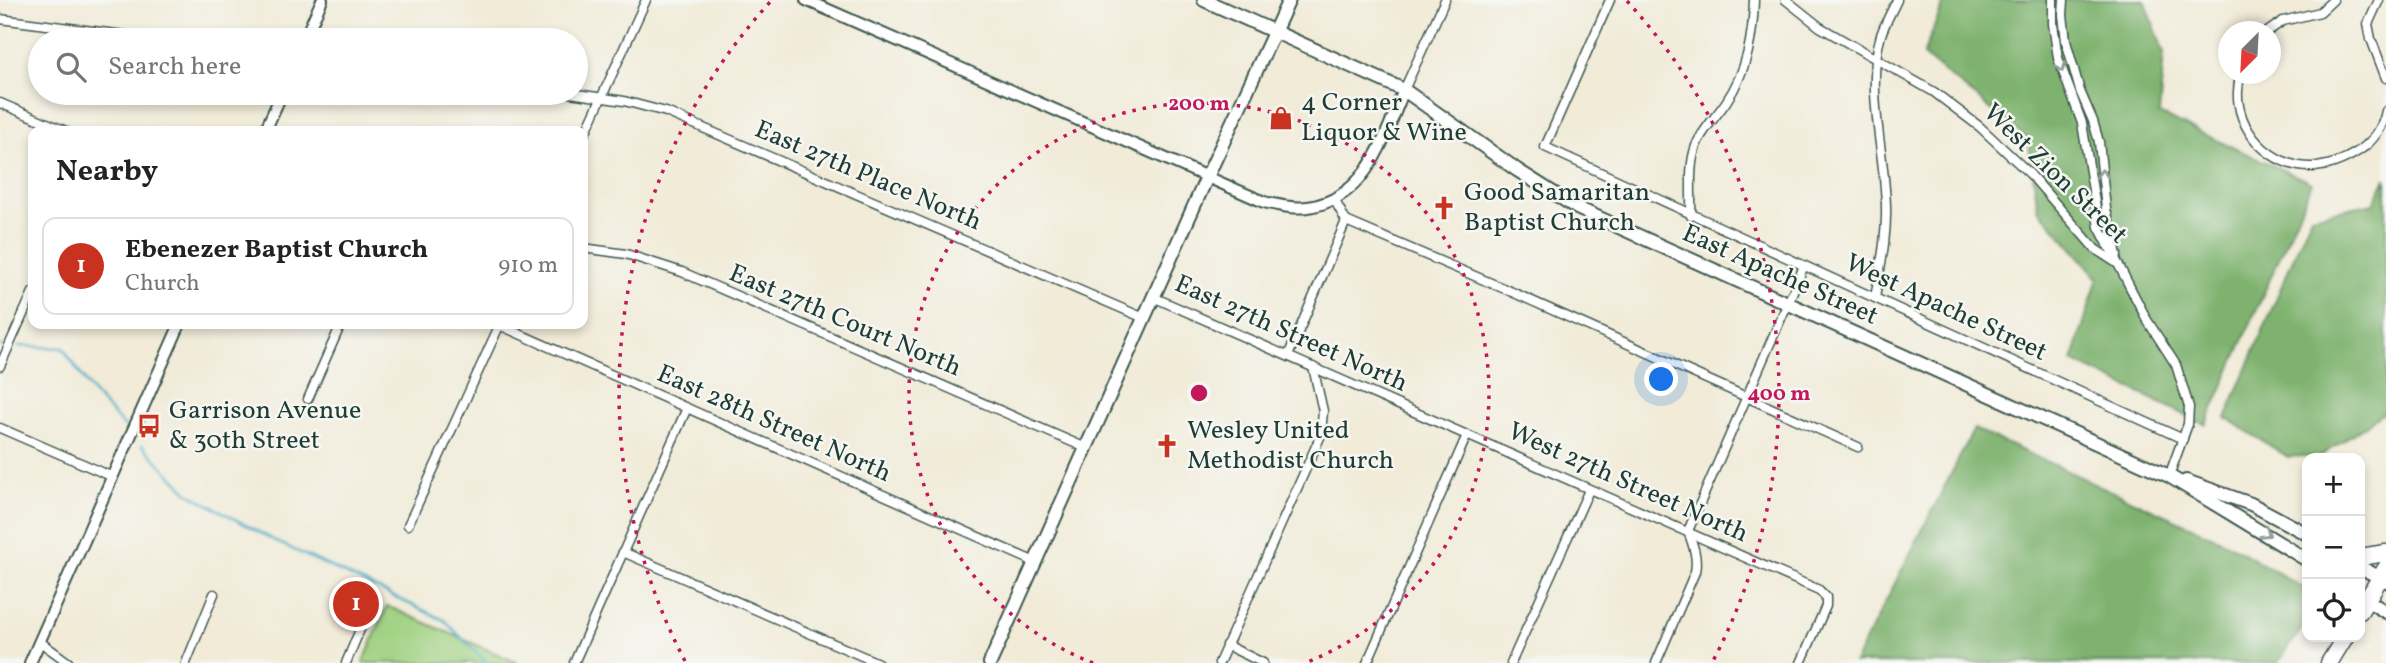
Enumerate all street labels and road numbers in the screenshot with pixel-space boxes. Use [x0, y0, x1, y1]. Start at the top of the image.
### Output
street label: West Zion Street [1975, 96, 2135, 252]
street label: East 27th Place North [749, 112, 987, 240]
street label: East Apache Street [1676, 216, 1884, 334]
street label: West Apache Street [1839, 245, 2053, 371]
street label: East 27th Court North [723, 256, 967, 386]
street label: East 27th Street North [1169, 266, 1413, 402]
street label: East 28th Street North [651, 356, 897, 492]
street label: West 27th Street North [1502, 414, 1754, 552]

